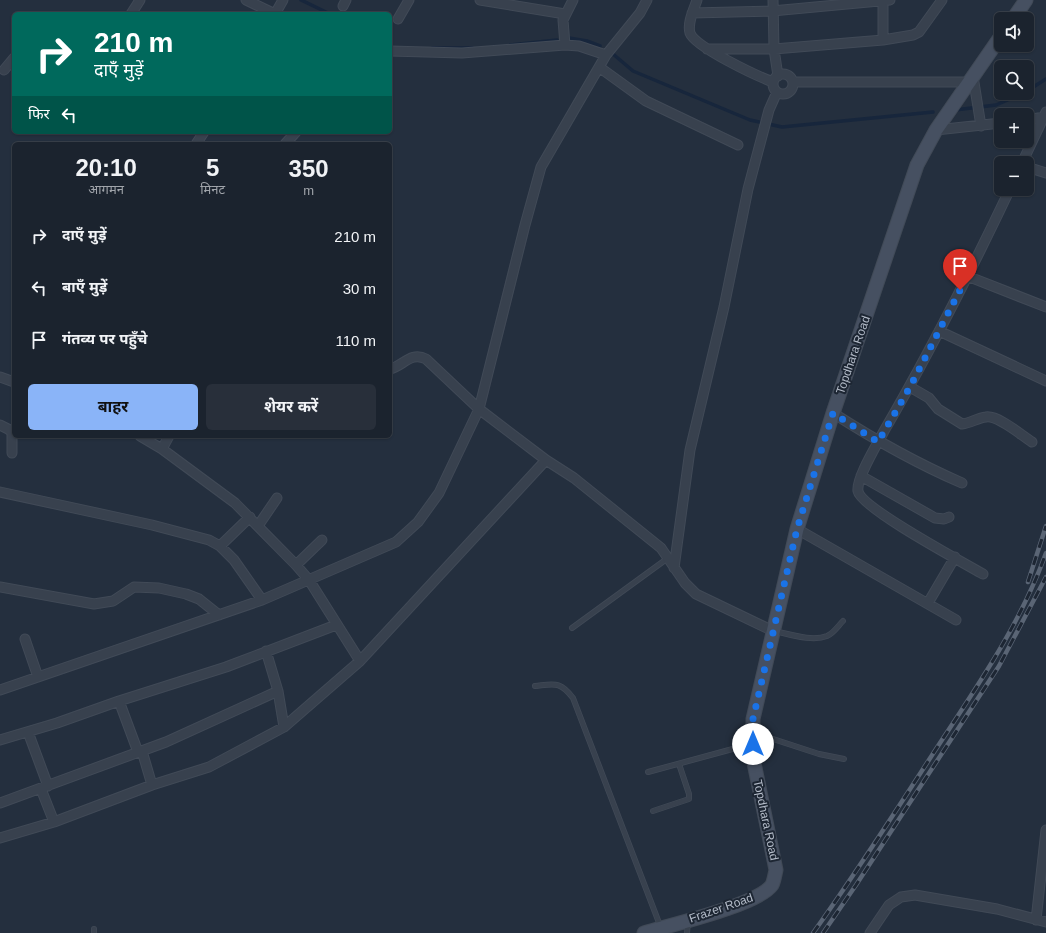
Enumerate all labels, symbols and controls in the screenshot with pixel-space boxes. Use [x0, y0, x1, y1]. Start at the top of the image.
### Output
map controls [994, 12, 1034, 196]
button: sound [994, 12, 1034, 52]
text: 210 m [94, 27, 173, 58]
icon: right [28, 28, 80, 80]
text: दाएँ मुड़ें [94, 60, 144, 80]
button: search [994, 60, 1034, 100]
icon: left [58, 104, 80, 126]
text: फिर [28, 105, 50, 122]
button: + [994, 108, 1034, 148]
text: 20:10 [75, 154, 137, 181]
text: 5 [206, 154, 219, 181]
text: 350 [289, 155, 329, 182]
button: − [994, 156, 1034, 196]
text: आगमन [88, 182, 124, 197]
text: मिनट [200, 182, 225, 197]
text: m [303, 183, 314, 198]
icon: right [28, 225, 50, 247]
text: दाएँ मुड़ें [62, 226, 106, 243]
text: 210 m [334, 228, 376, 245]
pin [943, 249, 977, 290]
icon: arrive [949, 255, 971, 277]
icon: left [28, 277, 50, 299]
text: बाएँ मुड़ें [62, 278, 107, 295]
text: 30 m [343, 280, 376, 297]
street label: Topdhara Road [833, 314, 873, 396]
icon: arrive [28, 329, 50, 351]
text: गंतव्य पर पहुँचे [62, 330, 147, 347]
text: 110 m [335, 332, 376, 349]
button: बाहर [28, 384, 198, 430]
button: शेयर करें [206, 384, 376, 430]
position arrow [732, 723, 774, 765]
street label: Topdhara Road [751, 778, 781, 862]
street label: Frazer Road [687, 891, 755, 925]

